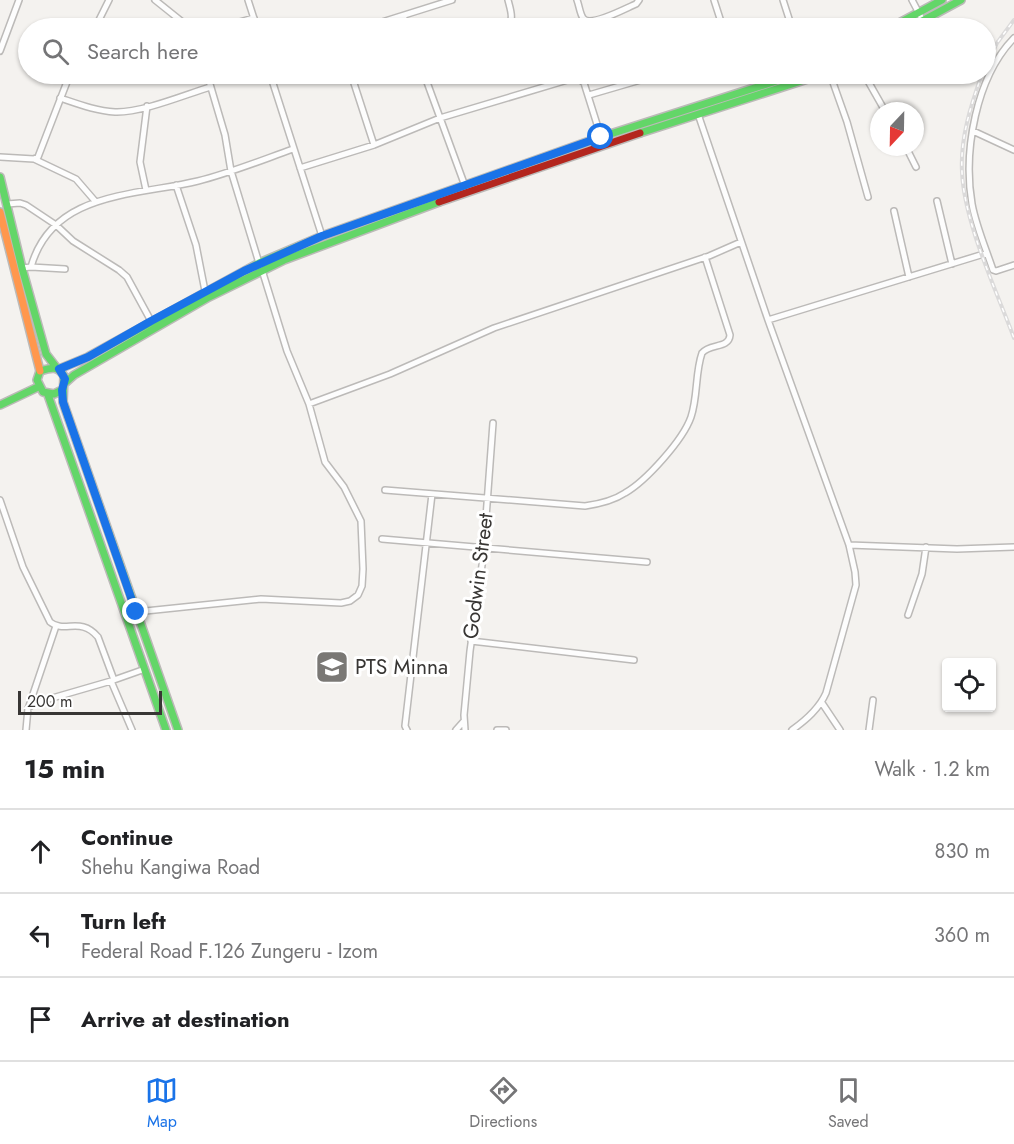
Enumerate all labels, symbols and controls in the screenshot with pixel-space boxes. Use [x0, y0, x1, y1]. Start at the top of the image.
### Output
search box [18, 18, 996, 84]
icon: search [39, 35, 72, 68]
text: Search here [87, 35, 198, 67]
north arrow [870, 102, 924, 156]
route start [587, 123, 613, 149]
street label: Godwin Street [455, 511, 501, 641]
route end [122, 598, 148, 624]
school or university icon: PTS Minna [314, 649, 350, 685]
place label: PTS Minna [355, 652, 448, 682]
map controls [942, 658, 996, 712]
button: locate [942, 658, 996, 712]
scale bar [18, 688, 162, 716]
text: 200 m [27, 690, 73, 713]
text: 15 min [24, 750, 105, 788]
text: Walk · 1.2 km [874, 755, 990, 784]
text: Continue [81, 821, 173, 853]
icon: ahead [24, 835, 57, 868]
text: 830 m [935, 837, 990, 866]
text: Shehu Kangiwa Road [81, 853, 260, 882]
text: Turn left [81, 905, 166, 937]
icon: left [24, 919, 57, 952]
text: 360 m [934, 921, 990, 950]
text: Federal Road F.126 Zungeru - Izom [81, 937, 378, 966]
icon: arrive [24, 1003, 57, 1036]
text: Arrive at destination [81, 1003, 290, 1035]
tab: Map [145, 1074, 178, 1133]
tab: Directions [469, 1074, 537, 1133]
tab: Saved [828, 1074, 869, 1133]

